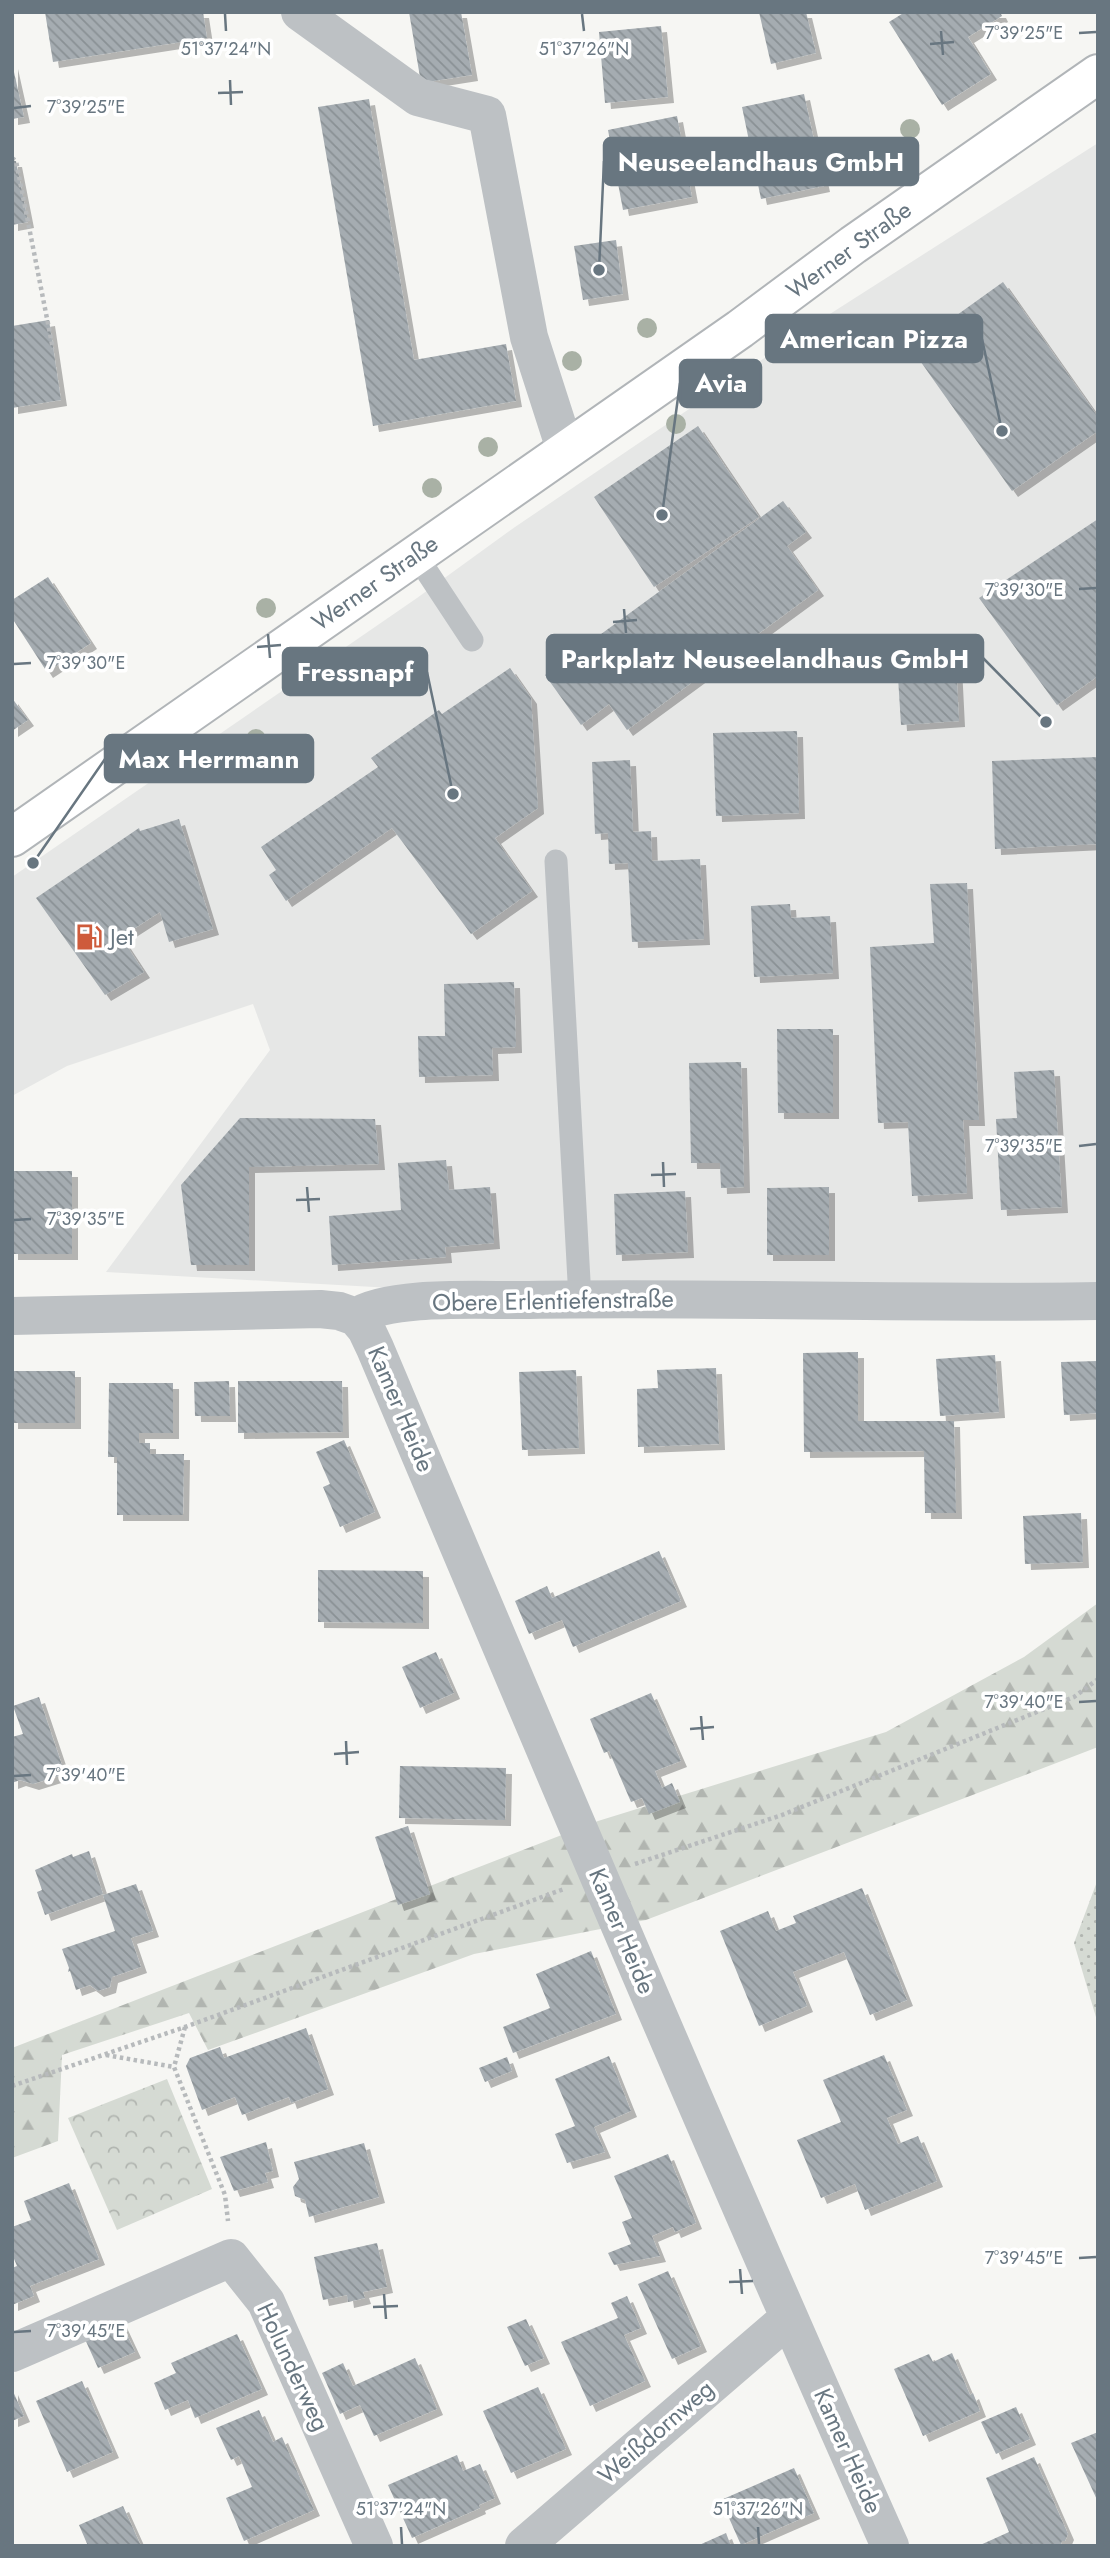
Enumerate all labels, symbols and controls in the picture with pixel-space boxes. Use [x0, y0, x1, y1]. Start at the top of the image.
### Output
text: 7°39'25"E [985, 20, 1063, 46]
text: 51°37'24"N [181, 36, 271, 62]
text: 51°37'26"N [539, 36, 629, 62]
text: 7°39'25"E [47, 94, 125, 120]
callout: Neuseelandhaus GmbH [604, 138, 918, 185]
text: Neuseelandhaus GmbH [618, 143, 904, 181]
street label: Werner Straße [779, 192, 919, 307]
callout: American Pizza [766, 315, 982, 362]
text: American Pizza [779, 320, 968, 358]
callout: Avia [680, 360, 761, 407]
text: Avia [694, 364, 747, 402]
street label: Werner Straße [304, 526, 445, 639]
text: 7°39'30"E [985, 577, 1063, 603]
callout: Parkplatz Neuseelandhaus GmbH [547, 635, 983, 682]
text: Parkplatz Neuseelandhaus GmbH [561, 640, 969, 678]
callout: Fressnapf [283, 648, 427, 695]
text: 7°39'30"E [47, 650, 125, 676]
text: Fressnapf [297, 653, 414, 691]
callout: Max Herrmann [105, 735, 313, 782]
text: Max Herrmann [119, 740, 299, 778]
place label: Jet [107, 919, 134, 954]
fuel station icon: Jet [74, 922, 104, 952]
text: 7°39'35"E [985, 1133, 1063, 1159]
text: 7°39'35"E [47, 1206, 125, 1232]
street label: Obere Erlentiefenstraße [432, 1281, 674, 1320]
street label: Kamer Heide [359, 1341, 444, 1477]
text: 7°39'40"E [984, 1689, 1064, 1715]
text: 7°39'40"E [46, 1762, 126, 1788]
street label: Kamer Heide [580, 1863, 665, 1999]
text: 7°39'45"E [985, 2245, 1063, 2271]
street label: Holunderweg [248, 2297, 338, 2437]
text: 7°39'45"E [47, 2318, 125, 2344]
street label: Weißdornweg [590, 2371, 721, 2492]
street label: Kamer Heide [805, 2383, 892, 2519]
text: 51°37'24"N [356, 2496, 446, 2522]
text: 51°37'26"N [713, 2496, 803, 2522]

